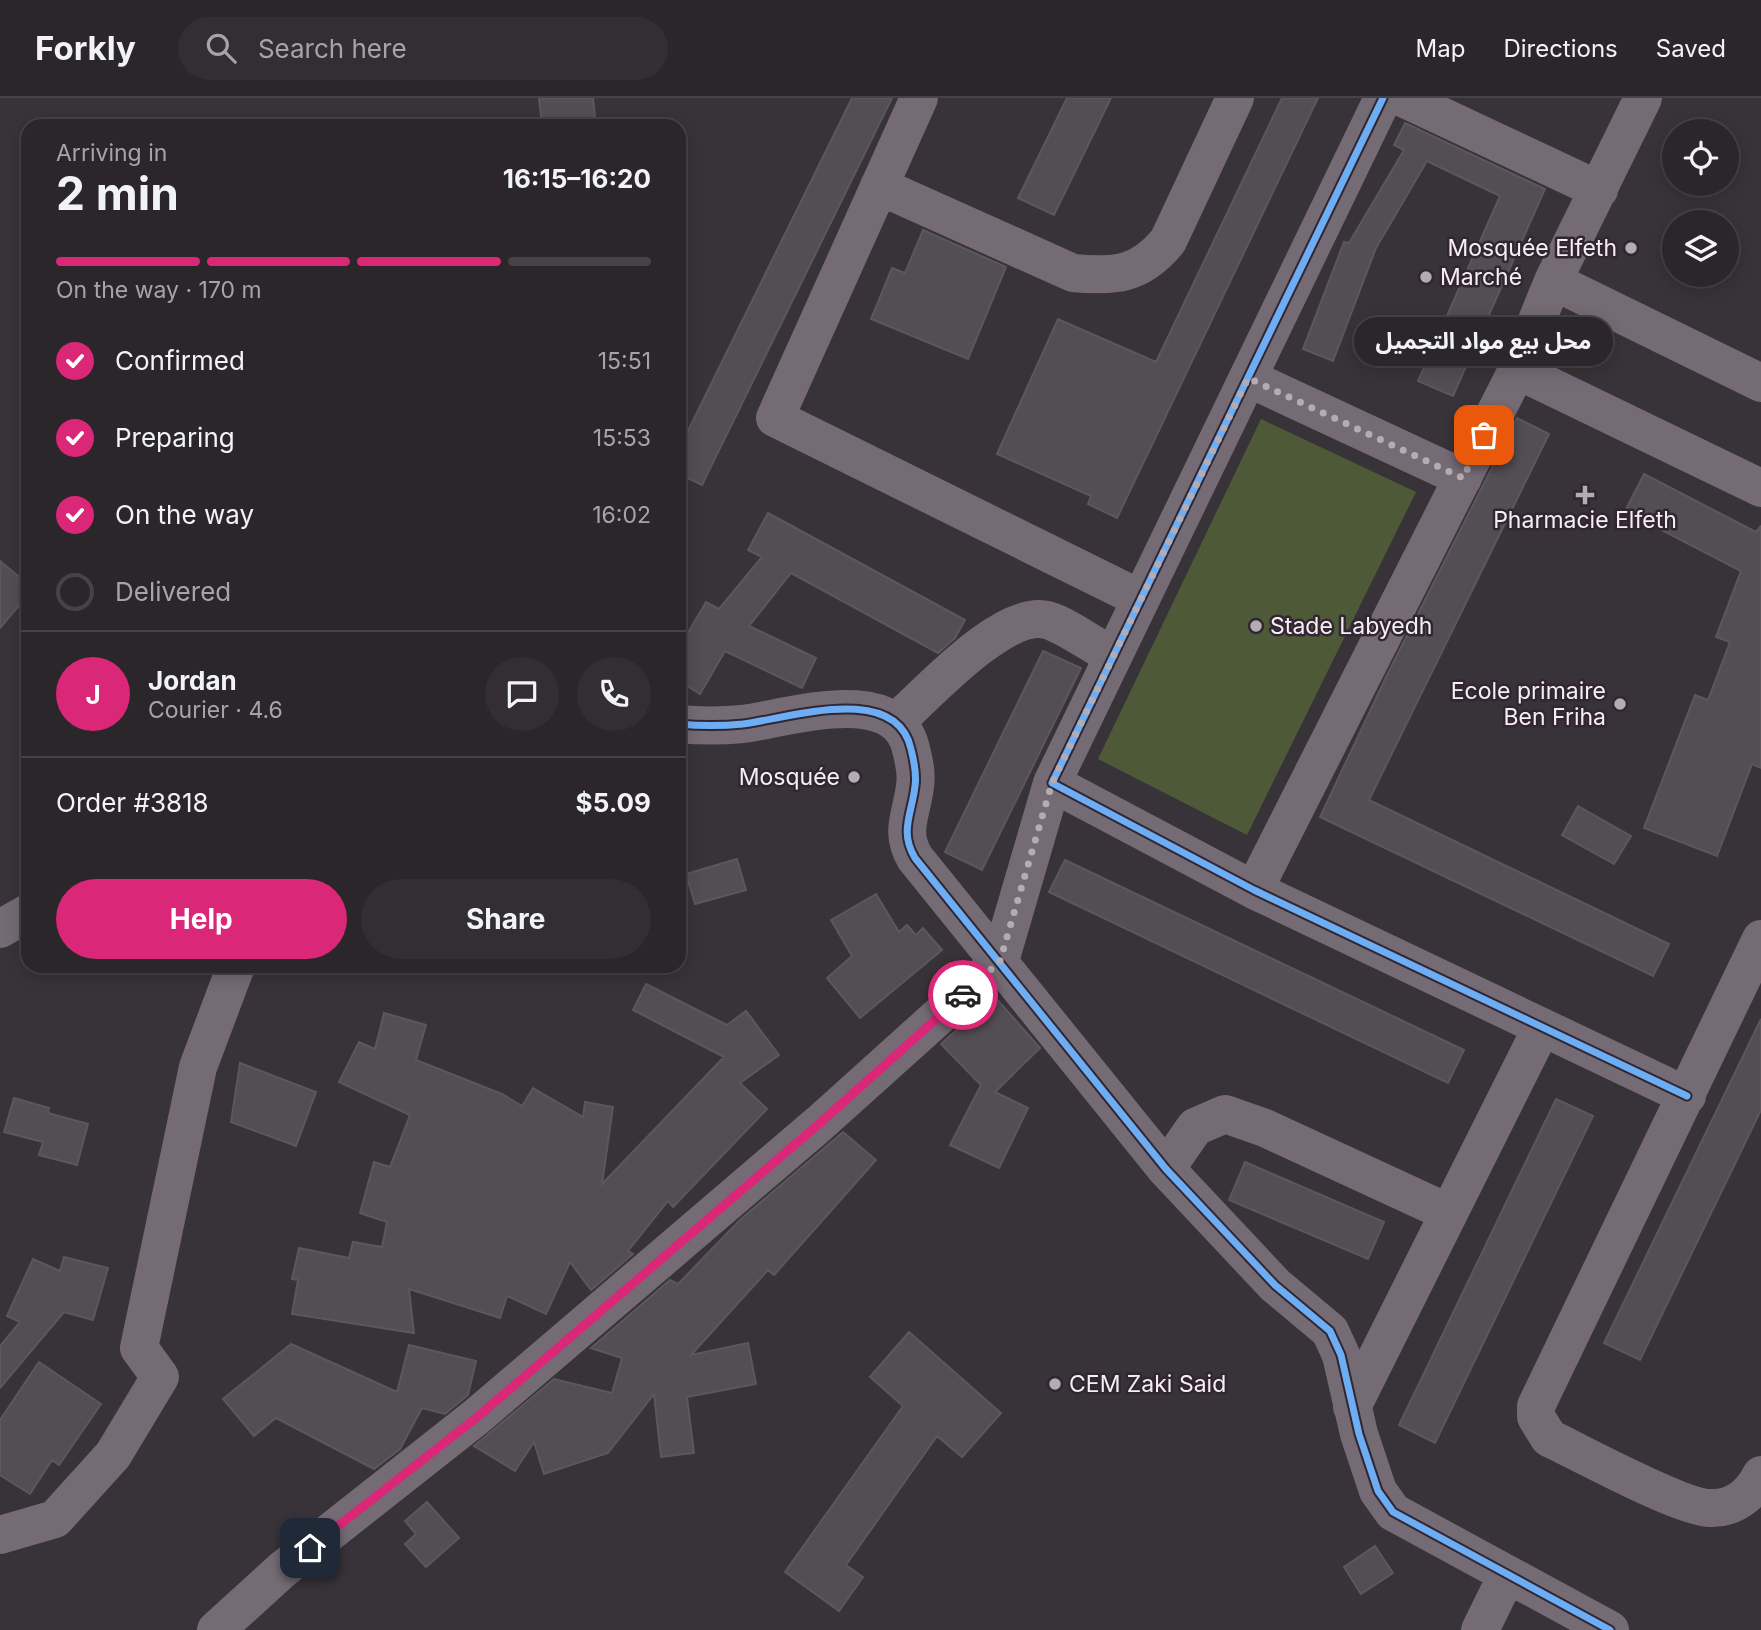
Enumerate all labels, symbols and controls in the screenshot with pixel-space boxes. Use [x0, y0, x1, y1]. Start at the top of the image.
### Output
search box [178, 17, 668, 80]
text: Forkly [35, 28, 136, 68]
icon: search [202, 29, 240, 67]
text: Search here [258, 33, 407, 64]
text: Map [1416, 34, 1465, 63]
text: Directions [1503, 34, 1618, 63]
text: Saved [1656, 34, 1726, 63]
map controls [1662, 119, 1739, 287]
button: locate [1662, 119, 1739, 196]
text: Arriving in [56, 139, 167, 167]
text: 16:15–16:20 [503, 163, 651, 194]
text: 2 min [56, 165, 179, 221]
button: layers [1662, 210, 1739, 287]
place label: Mosquée Elfeth [1448, 234, 1617, 262]
marker: Mosquée Elfeth [1623, 240, 1639, 256]
place label: Marché [1440, 263, 1522, 291]
marker: Marché [1418, 269, 1434, 285]
text: On the way · 170 m [56, 276, 262, 304]
callout: محل بيع مواد التجميل [1354, 316, 1614, 365]
text: محل بيع مواد التجميل [1376, 327, 1591, 355]
icon: check [56, 342, 94, 380]
text: Confirmed [115, 345, 245, 376]
text: 15:51 [598, 347, 651, 375]
pin [1454, 405, 1514, 465]
icon: bag [1465, 416, 1503, 454]
icon: check [56, 419, 94, 457]
text: Preparing [115, 422, 235, 453]
text: 15:53 [593, 424, 651, 452]
marker: Pharmacie Elfeth [1577, 487, 1593, 503]
icon: check [56, 496, 94, 534]
text: On the way [115, 499, 254, 530]
text: 16:02 [592, 501, 651, 529]
place label: Pharmacie Elfeth [1493, 506, 1677, 534]
text: Delivered [115, 576, 231, 607]
place label: Stade Labyedh [1270, 612, 1432, 640]
marker: Stade Labyedh [1248, 618, 1264, 634]
button: chat [485, 657, 559, 731]
button: phone [577, 657, 651, 731]
text: Jordan [148, 665, 237, 696]
place label: Ecole primaire Ben Friha [1451, 677, 1606, 731]
text: J [85, 679, 101, 710]
text: Courier · 4.6 [148, 696, 283, 724]
marker: Ecole primaire Ben Friha [1612, 696, 1628, 712]
place label: Mosquée [739, 763, 840, 791]
marker: Mosquée [846, 769, 862, 785]
text: Order #3818 [56, 787, 209, 818]
text: $5.09 [576, 787, 651, 818]
button: Help [56, 879, 347, 959]
button: Share [361, 879, 651, 959]
courier [928, 960, 998, 1030]
icon: car [944, 976, 982, 1014]
place label: CEM Zaki Said [1069, 1370, 1226, 1398]
marker: CEM Zaki Said [1047, 1376, 1063, 1392]
pin [280, 1518, 340, 1578]
icon: home [291, 1529, 329, 1567]

